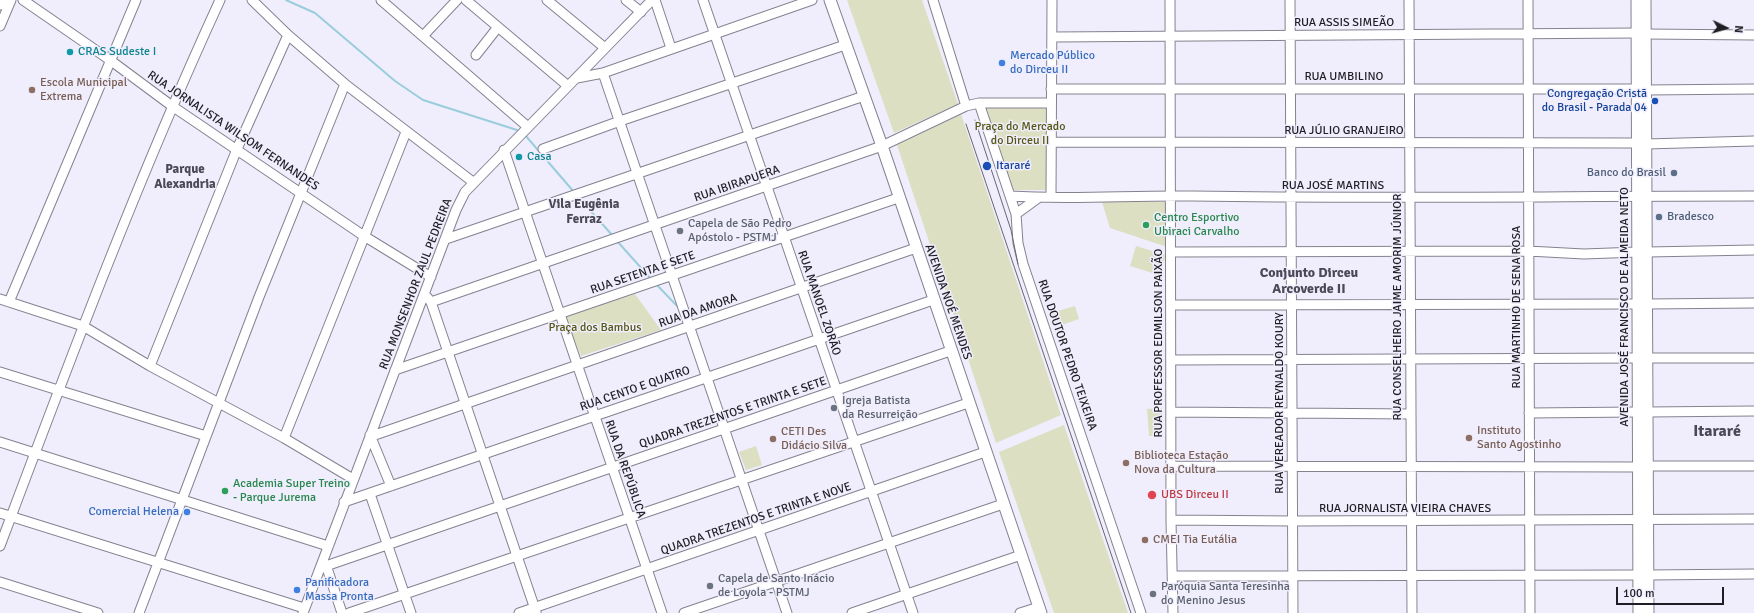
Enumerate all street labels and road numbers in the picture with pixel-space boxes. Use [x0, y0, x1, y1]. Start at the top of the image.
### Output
street label: RUA ASSIS SIMEÃO [1294, 16, 1394, 30]
street label: RUA JORNALISTA WILSOM FERNANDES [145, 68, 321, 194]
street label: RUA UMBILINO [1305, 70, 1383, 84]
street label: RUA JÚLIO GRANJEIRO [1284, 124, 1404, 138]
street label: RUA IBIRAPUERA [692, 163, 782, 205]
street label: RUA JOSÉ MARTINS [1282, 179, 1384, 193]
street label: AVENIDA JOSÉ FRANCISCO DE ALMEIDA NETO [1618, 187, 1632, 427]
street label: RUA CONSELHEIRO JAIME AMORIM JÚNIOR [1391, 194, 1405, 420]
street label: RUA MONSENHOR ZAUL PEDREIRA [377, 196, 455, 372]
street label: RUA MARTINHO DE SENA ROSA [1510, 226, 1524, 388]
street label: AVENIDA NOÉ MENDES [921, 242, 975, 362]
street label: RUA SETENTA E SETE [589, 248, 697, 298]
street label: RUA MANOEL ZORÃO [794, 249, 844, 357]
street label: RUA PROFESSOR EDMILSON PAIXÃO [1152, 249, 1166, 437]
street label: RUA DOUTOR PEDRO TEIXEIRA [1034, 278, 1100, 432]
street label: RUA DA AMORA [657, 291, 739, 331]
street label: RUA VEREADOR REYNALDO KOURY [1273, 312, 1287, 494]
street label: RUA CENTO E QUATRO [578, 363, 692, 415]
street label: QUADRA TREZENTOS E TRINTA E SETE [637, 374, 829, 452]
street label: RUA DA REPÚBLICA [601, 418, 649, 520]
street label: QUADRA TREZENTOS E TRINTA E NOVE [659, 480, 853, 558]
street label: RUA JORNALISTA VIEIRA CHAVES [1319, 502, 1491, 516]

